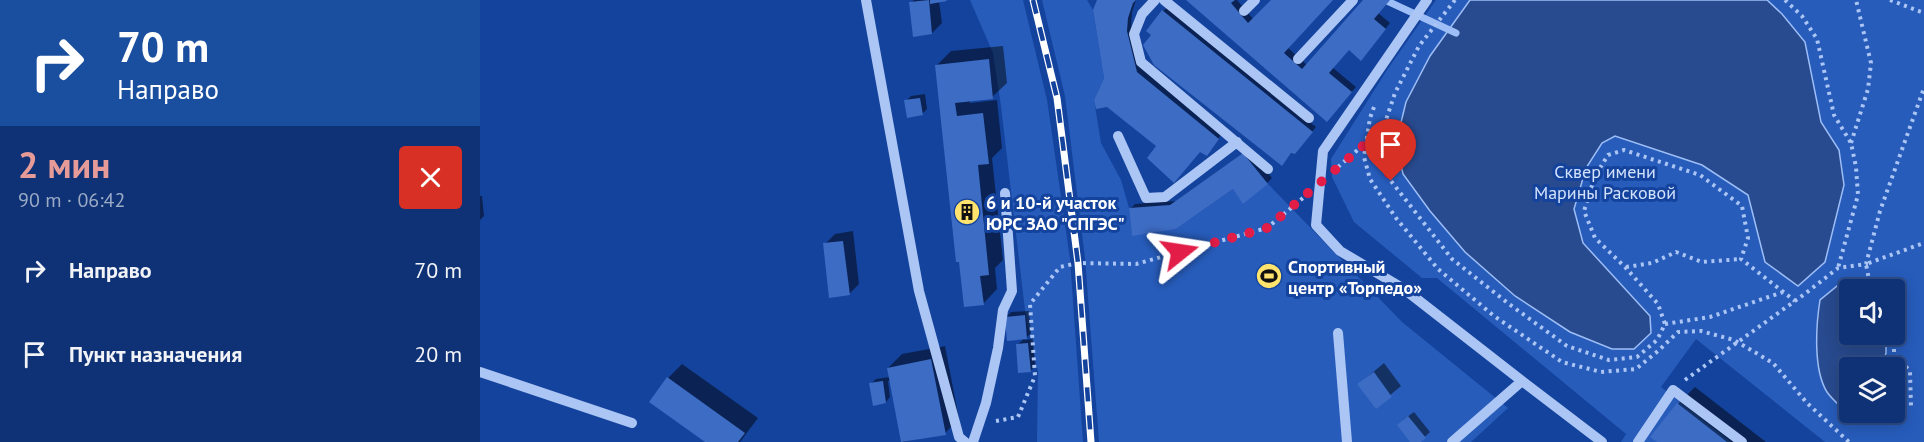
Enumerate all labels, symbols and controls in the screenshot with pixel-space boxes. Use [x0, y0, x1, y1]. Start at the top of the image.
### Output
text: 70 m [117, 19, 209, 74]
icon: right [18, 24, 96, 102]
text: Направо [117, 72, 219, 106]
pin [1365, 119, 1416, 181]
icon: arrive [1374, 128, 1407, 161]
text: 2 мин [18, 141, 110, 188]
button: close [399, 146, 462, 209]
park label: Сквер имени Марины Расковой [1534, 160, 1676, 204]
text: 90 m · 06:42 [18, 187, 125, 213]
place label: 6 и 10-й участок ЮРС ЗАО "СПГЭС" [986, 191, 1125, 235]
building icon: 6 и 10-й участок ЮРС ЗАО "СПГЭС" [952, 197, 982, 227]
position arrow [1148, 220, 1212, 284]
icon: right [18, 254, 51, 287]
place label: Спортивный центр «Торпедо» [1288, 255, 1422, 299]
text: Направо [69, 256, 152, 284]
text: 70 m [414, 256, 462, 284]
sports icon: Спортивный центр «Торпедо» [1254, 261, 1284, 291]
map controls [1839, 279, 1905, 423]
button: sound [1839, 279, 1905, 345]
icon: arrive [18, 338, 51, 371]
text: Пункт назначения [69, 340, 242, 368]
text: 20 m [414, 340, 462, 368]
button: layers [1839, 357, 1905, 423]

